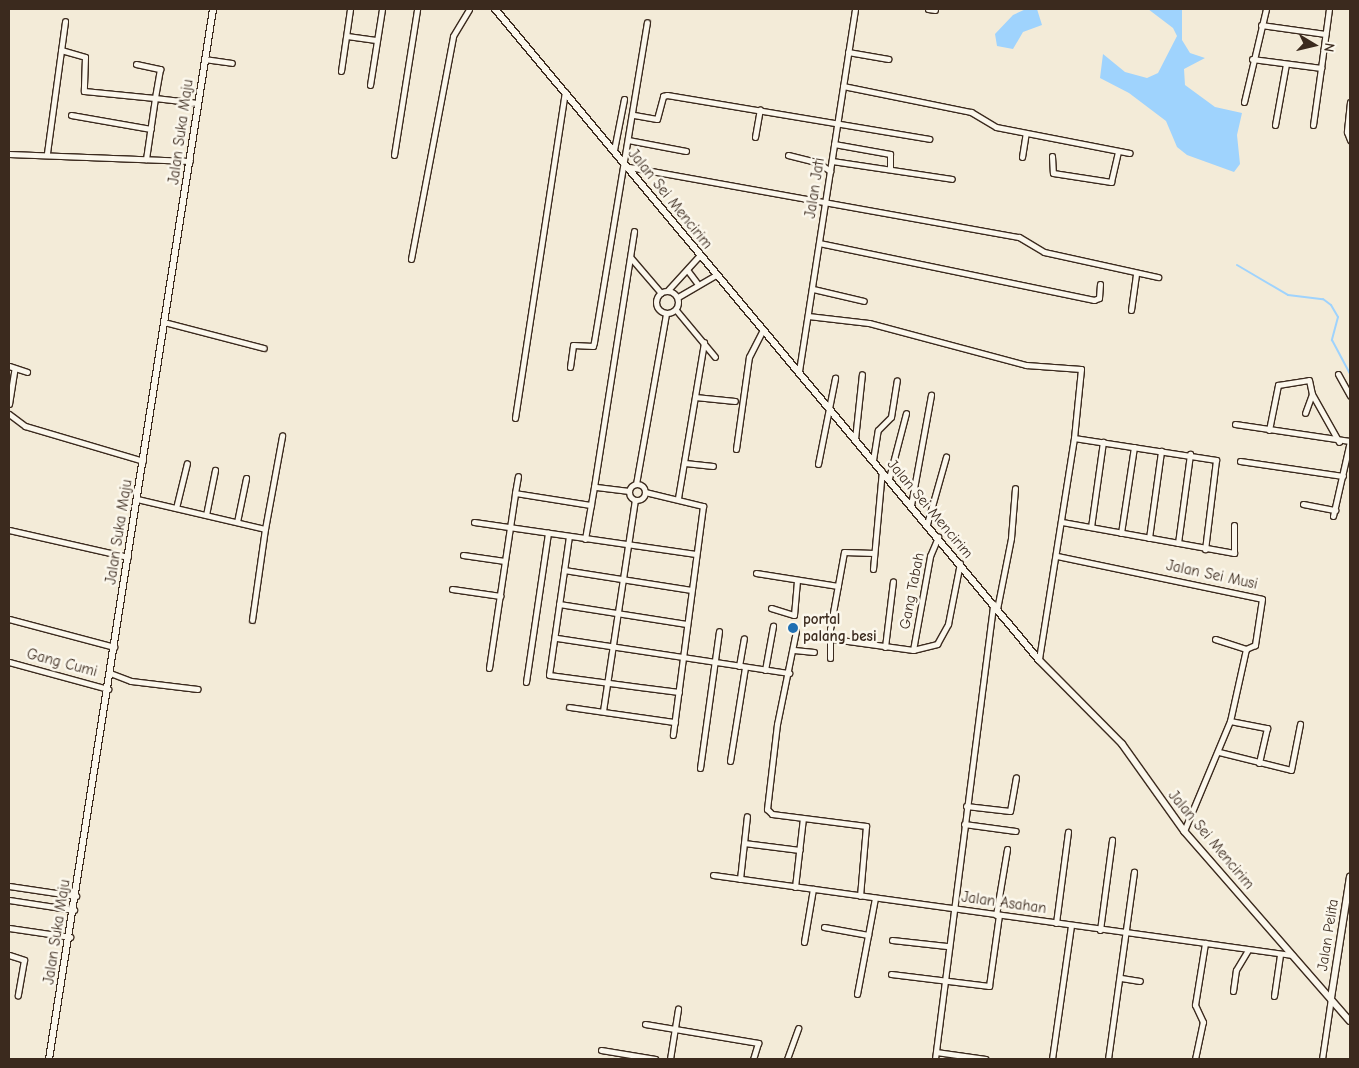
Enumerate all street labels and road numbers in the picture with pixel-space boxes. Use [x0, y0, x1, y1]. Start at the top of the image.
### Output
street label: Jalan Suka Maju [165, 78, 197, 186]
street label: Jalan Sei Mencirim [624, 145, 716, 253]
street label: Jalan Jati [801, 156, 829, 220]
street label: Jalan Sei Mencirim [883, 456, 977, 562]
street label: Jalan Suka Maju [102, 478, 136, 586]
street label: Gang Tabah [896, 551, 928, 631]
street label: Jalan Sei Musi [1165, 557, 1259, 593]
street label: Gang Cumi [25, 645, 99, 681]
street label: Jalan Sei Mencirim [1164, 787, 1258, 893]
street label: Jalan Suka Maju [40, 878, 74, 986]
street label: Jalan Asahan [960, 888, 1048, 918]
street label: Jalan Pelita [1313, 898, 1343, 972]

